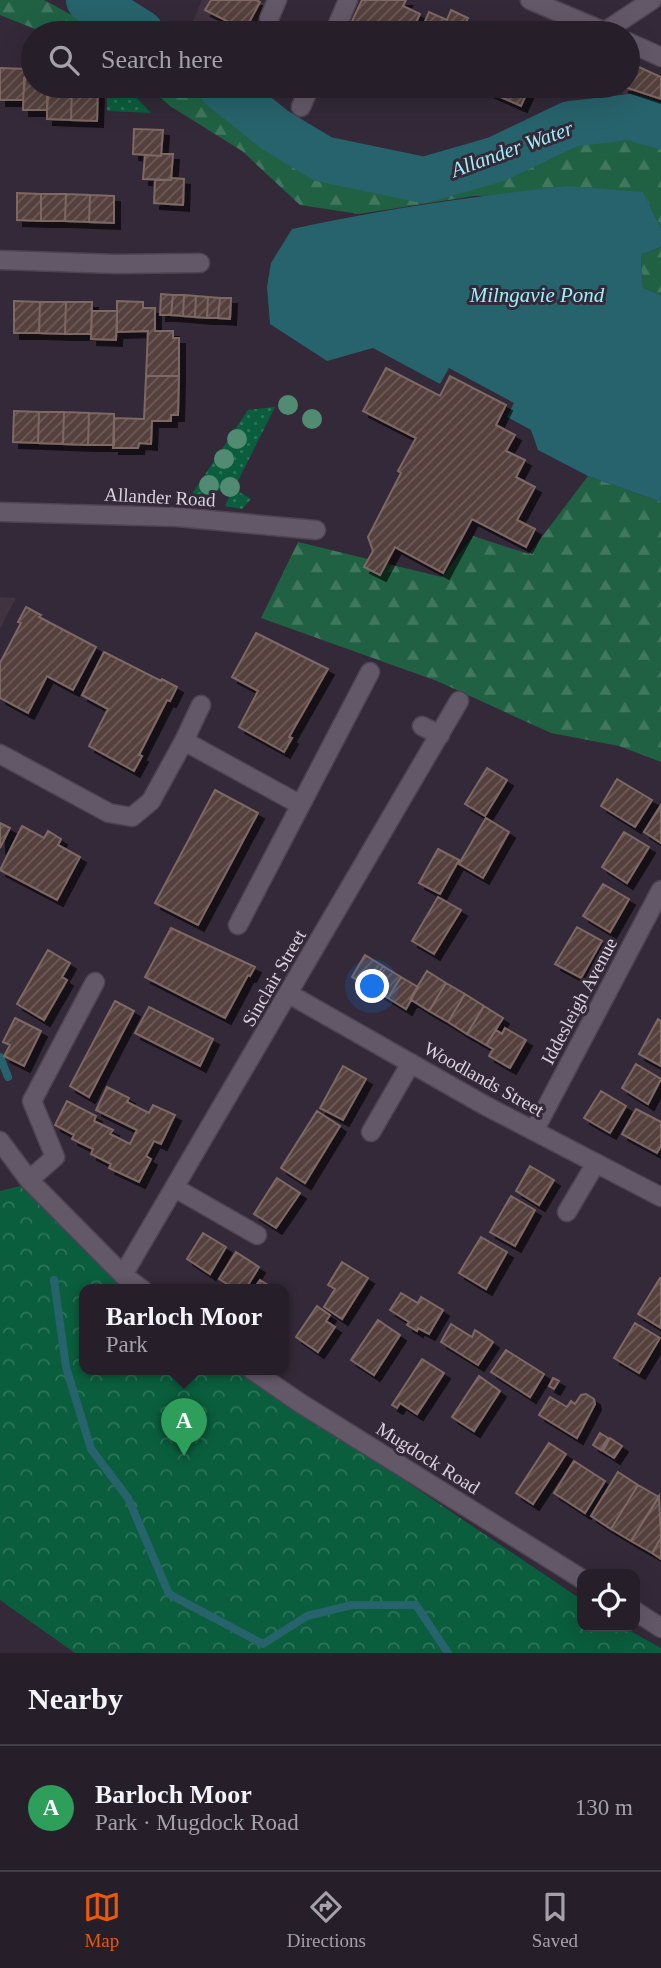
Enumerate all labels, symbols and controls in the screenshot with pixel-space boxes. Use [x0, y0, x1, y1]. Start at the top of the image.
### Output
search box [21, 21, 640, 98]
icon: search [45, 41, 83, 79]
text: Search here [101, 45, 223, 74]
water label: Allander Water [446, 116, 577, 183]
water label: Milngavie Pond [469, 283, 605, 307]
street label: Allander Road [104, 484, 217, 510]
street label: Sinclair Street [238, 925, 310, 1030]
street label: Iddesleigh Avenue [537, 934, 621, 1068]
your location [355, 969, 389, 1003]
street label: Woodlands Street [420, 1037, 548, 1121]
popup [79, 1284, 289, 1375]
text: Barloch Moor [106, 1302, 262, 1331]
text: Park [106, 1332, 148, 1357]
pin: A [161, 1398, 207, 1456]
street label: Mugdock Road [373, 1418, 484, 1498]
map controls [577, 1569, 640, 1632]
button: locate [577, 1569, 640, 1632]
text: Nearby [28, 1682, 123, 1715]
text: Barloch Moor [95, 1780, 252, 1809]
text: A [43, 1795, 59, 1820]
text: 130 m [575, 1795, 633, 1820]
text: Park · Mugdock Road [95, 1810, 299, 1835]
tab: Map [83, 1888, 121, 1952]
tab: Directions [287, 1888, 366, 1952]
tab: Saved [532, 1888, 578, 1952]

